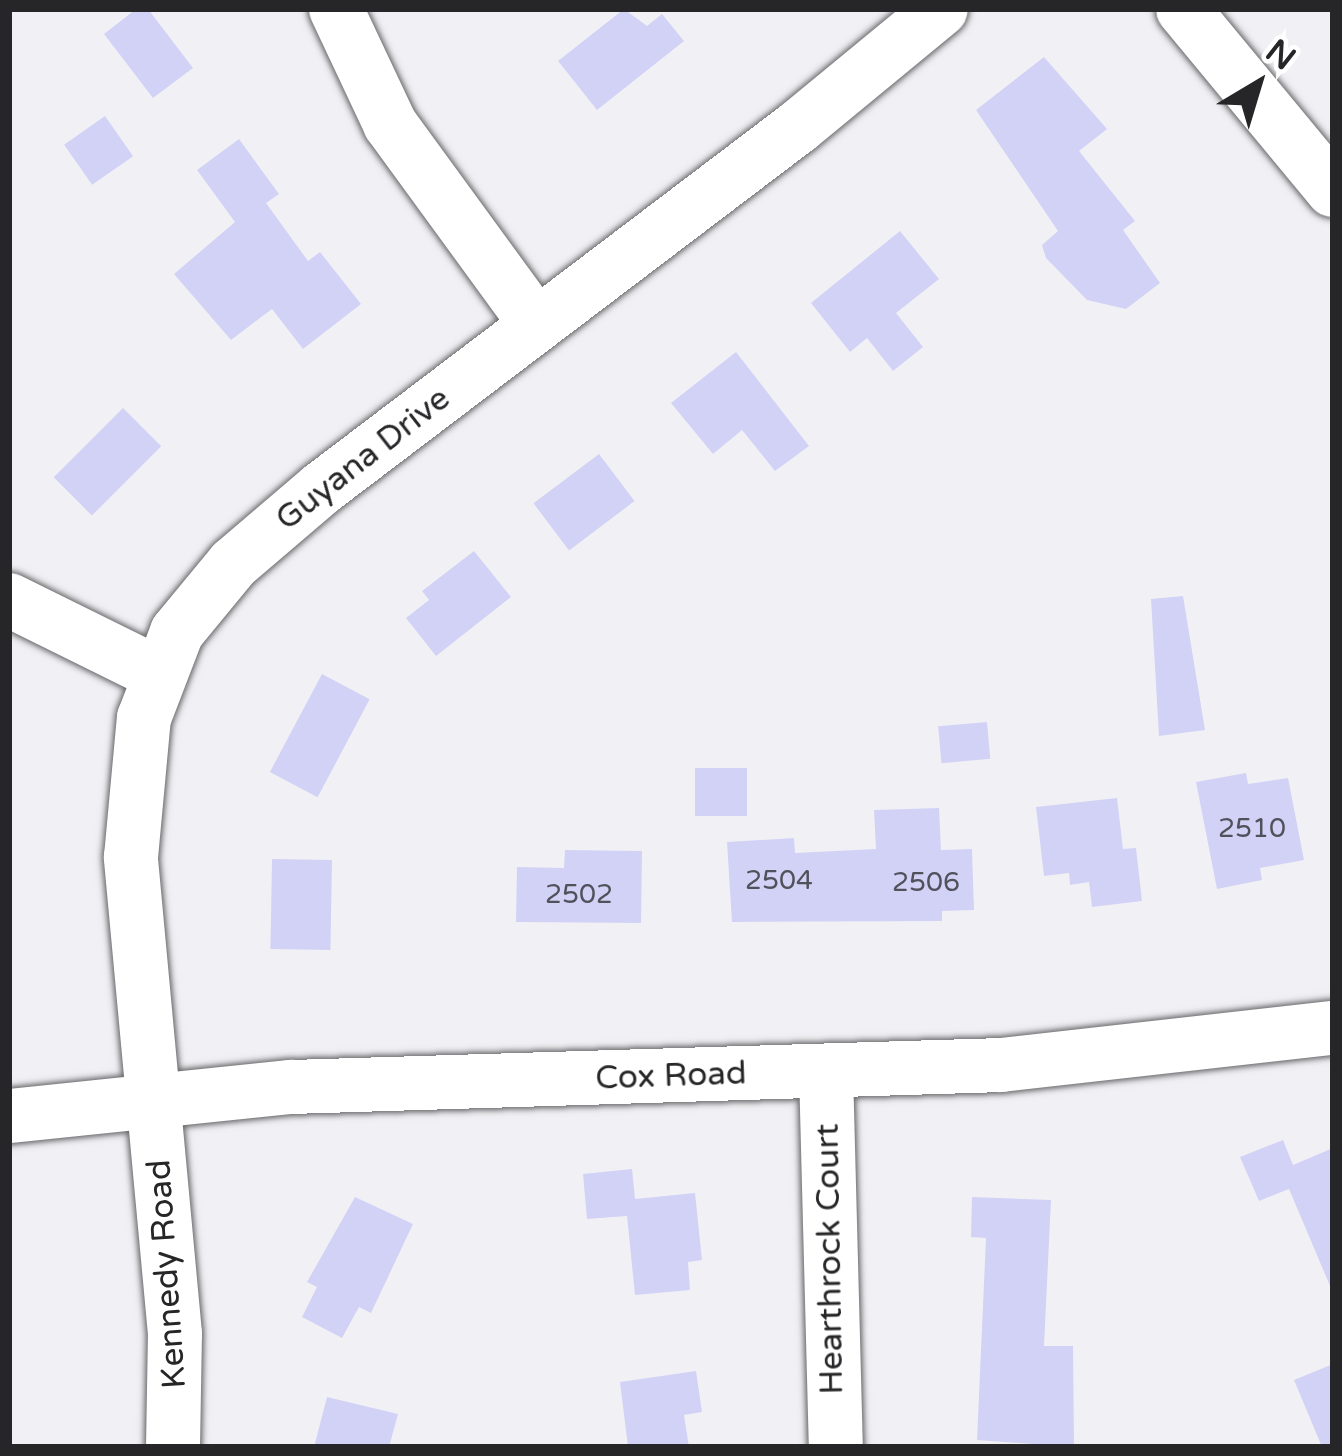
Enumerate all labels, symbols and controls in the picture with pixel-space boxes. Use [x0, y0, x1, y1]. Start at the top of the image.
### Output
north arrow [1198, 24, 1318, 144]
text: N [1258, 32, 1303, 79]
street label: Guyana Drive [268, 379, 458, 539]
house number: 2510 [1218, 813, 1286, 845]
house number: 2504 [745, 865, 813, 897]
house number: 2506 [892, 867, 960, 899]
house number: 2502 [545, 879, 613, 911]
street label: Cox Road [595, 1054, 747, 1098]
street label: Hearthrock Court [808, 1123, 852, 1395]
street label: Kennedy Road [139, 1158, 195, 1390]

